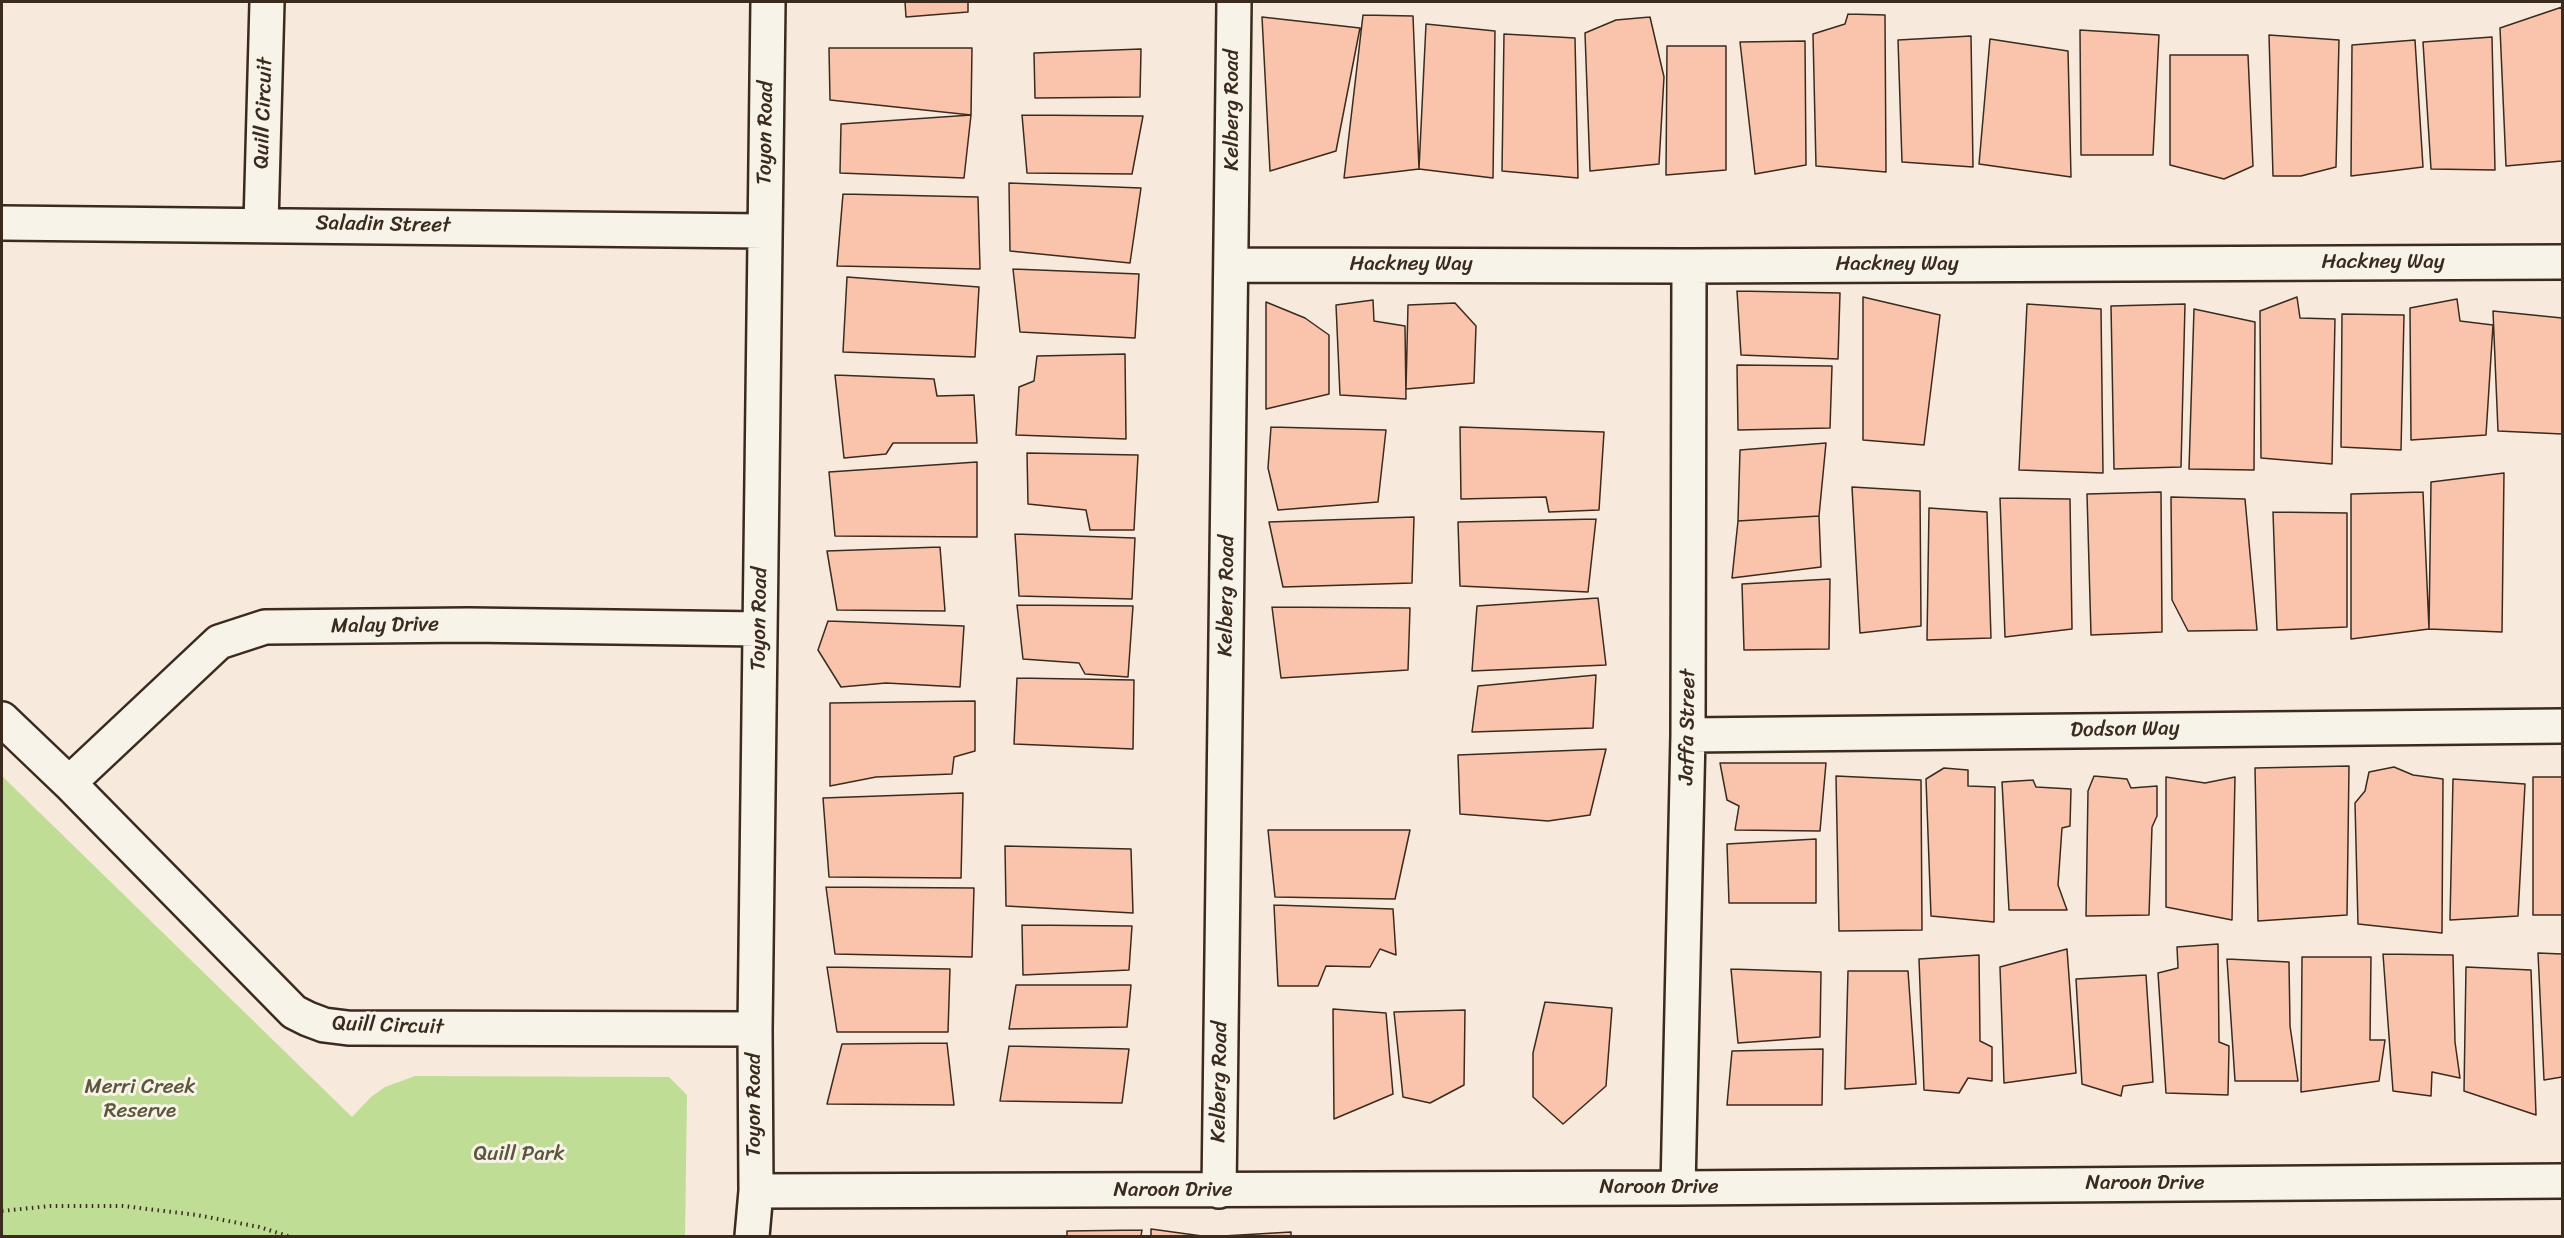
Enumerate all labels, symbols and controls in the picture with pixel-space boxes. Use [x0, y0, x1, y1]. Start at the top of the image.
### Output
street label: Kelberg Road [1220, 49, 1246, 171]
street label: Quill Circuit [249, 57, 279, 169]
street label: Toyon Road [752, 81, 780, 185]
street label: Saladin Street [315, 211, 451, 239]
street label: Hackney Way [2321, 250, 2445, 276]
street label: Hackney Way [1349, 252, 1473, 278]
street label: Hackney Way [1835, 252, 1959, 278]
street label: Kelberg Road [1213, 535, 1241, 657]
street label: Toyon Road [746, 567, 774, 671]
street label: Malay Drive [331, 612, 439, 640]
street label: Jaffa Street [1674, 669, 1702, 785]
street label: Dodson Way [2070, 716, 2180, 744]
street label: Quill Circuit [332, 1011, 444, 1041]
street label: Kelberg Road [1206, 1021, 1234, 1143]
street label: Toyon Road [742, 1053, 768, 1157]
park label: Merri Creek Reserve [85, 1075, 195, 1125]
park label: Quill Park [473, 1142, 565, 1168]
street label: Naroon Drive [2085, 1171, 2205, 1197]
street label: Naroon Drive [1599, 1175, 1719, 1201]
street label: Naroon Drive [1113, 1178, 1233, 1204]

